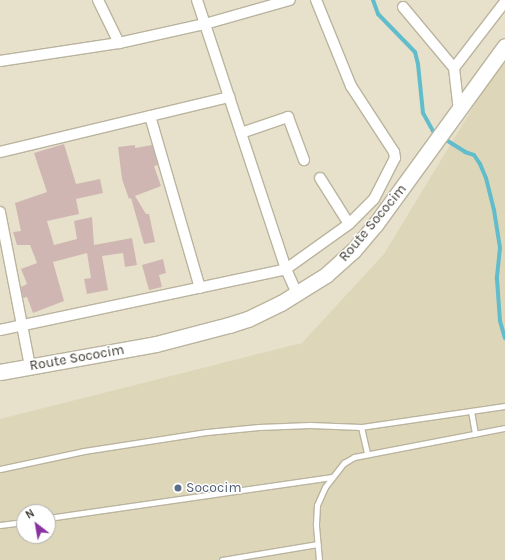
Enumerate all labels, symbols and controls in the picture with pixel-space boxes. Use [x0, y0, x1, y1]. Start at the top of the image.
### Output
street label: Route Sococim [336, 181, 410, 265]
street label: Route Sococim [28, 341, 126, 375]
place label: Sococim [186, 480, 241, 496]
marker: Sococim [173, 483, 183, 493]
north arrow [16, 504, 56, 544]
text: N [23, 507, 37, 522]

